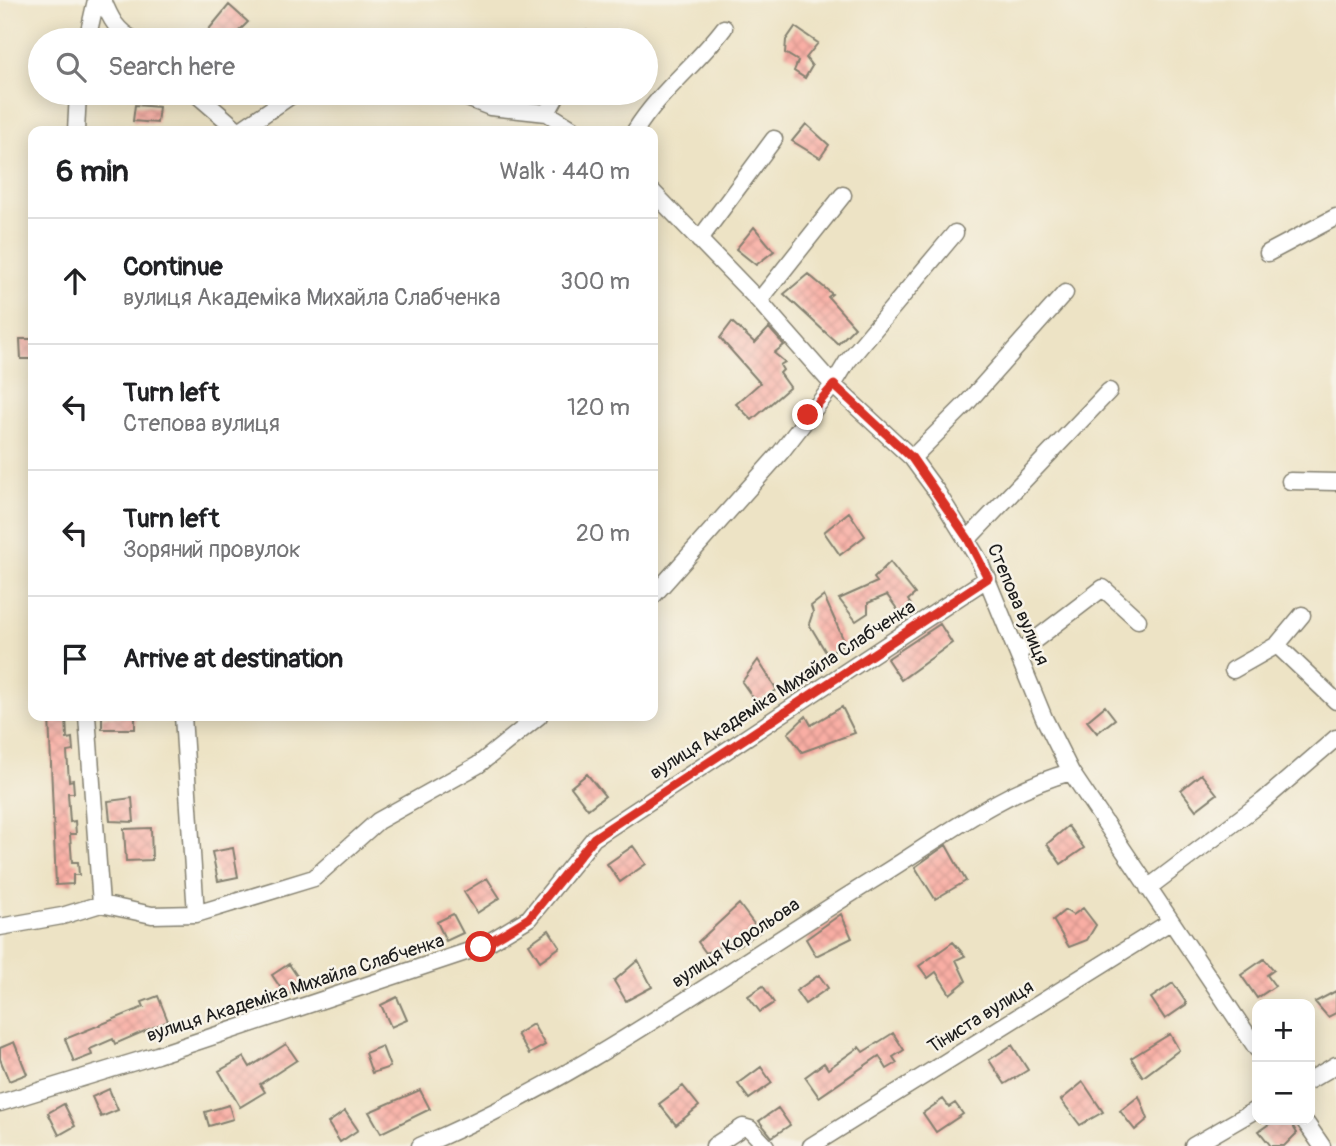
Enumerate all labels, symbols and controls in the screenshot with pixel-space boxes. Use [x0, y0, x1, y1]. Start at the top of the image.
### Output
search box [28, 28, 658, 105]
icon: search [52, 48, 90, 86]
text: Search here [108, 51, 235, 83]
text: 6 min [56, 153, 129, 190]
text: Walk · 440 m [499, 157, 630, 186]
text: Continue [123, 251, 223, 283]
icon: ahead [56, 262, 94, 300]
text: 300 m [560, 267, 630, 296]
text: вулиця Академіка Михайла Слабченка [123, 283, 500, 312]
text: Turn left [123, 377, 219, 409]
icon: left [56, 388, 94, 426]
text: 120 m [567, 393, 630, 422]
route end [792, 399, 823, 430]
text: Степова вулиця [123, 409, 280, 438]
text: Turn left [123, 503, 219, 535]
icon: left [56, 514, 94, 552]
text: 20 m [576, 519, 630, 548]
text: Зоряний провулок [123, 535, 301, 564]
street label: Степова вулиця [982, 540, 1054, 669]
street label: вулиця Академіка Михайла Слабченка [645, 595, 920, 785]
icon: arrive [56, 640, 94, 678]
text: Arrive at destination [123, 643, 343, 675]
street label: вулиця Корольова [667, 892, 804, 993]
street label: вулиця Академіка Михайла Слабченка [143, 928, 447, 1048]
route start [465, 931, 496, 962]
street label: Тіниста вулиця [923, 975, 1038, 1059]
map controls [1252, 999, 1315, 1125]
button: + [1252, 999, 1315, 1062]
button: − [1252, 1062, 1315, 1125]

